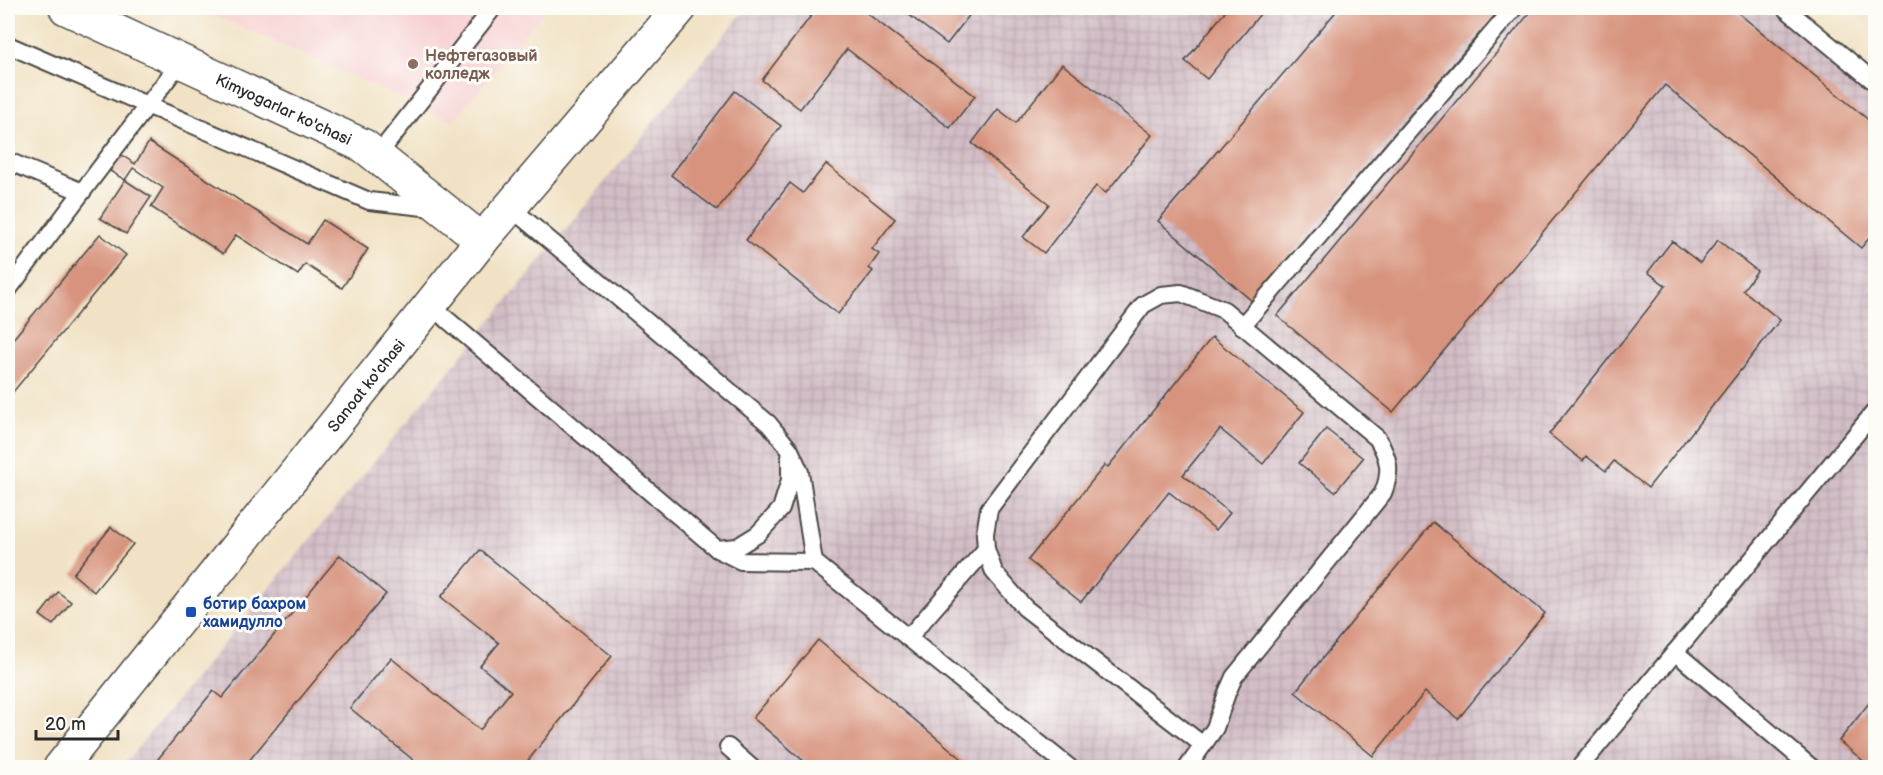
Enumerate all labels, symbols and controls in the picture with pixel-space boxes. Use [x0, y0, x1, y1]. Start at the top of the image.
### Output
place label: Нефтегазовый колледж [425, 47, 538, 84]
marker: Нефтегазовый колледж [406, 57, 420, 71]
street label: Kimyogarlar ko'chasi [212, 71, 354, 150]
street label: Sanoat ko'chasi [324, 336, 410, 436]
place label: ботир бахром хамидулло [203, 595, 306, 632]
marker: ботир бахром хамидулло [184, 605, 198, 619]
scale bar [36, 703, 118, 741]
text: 20 m [45, 714, 86, 735]

